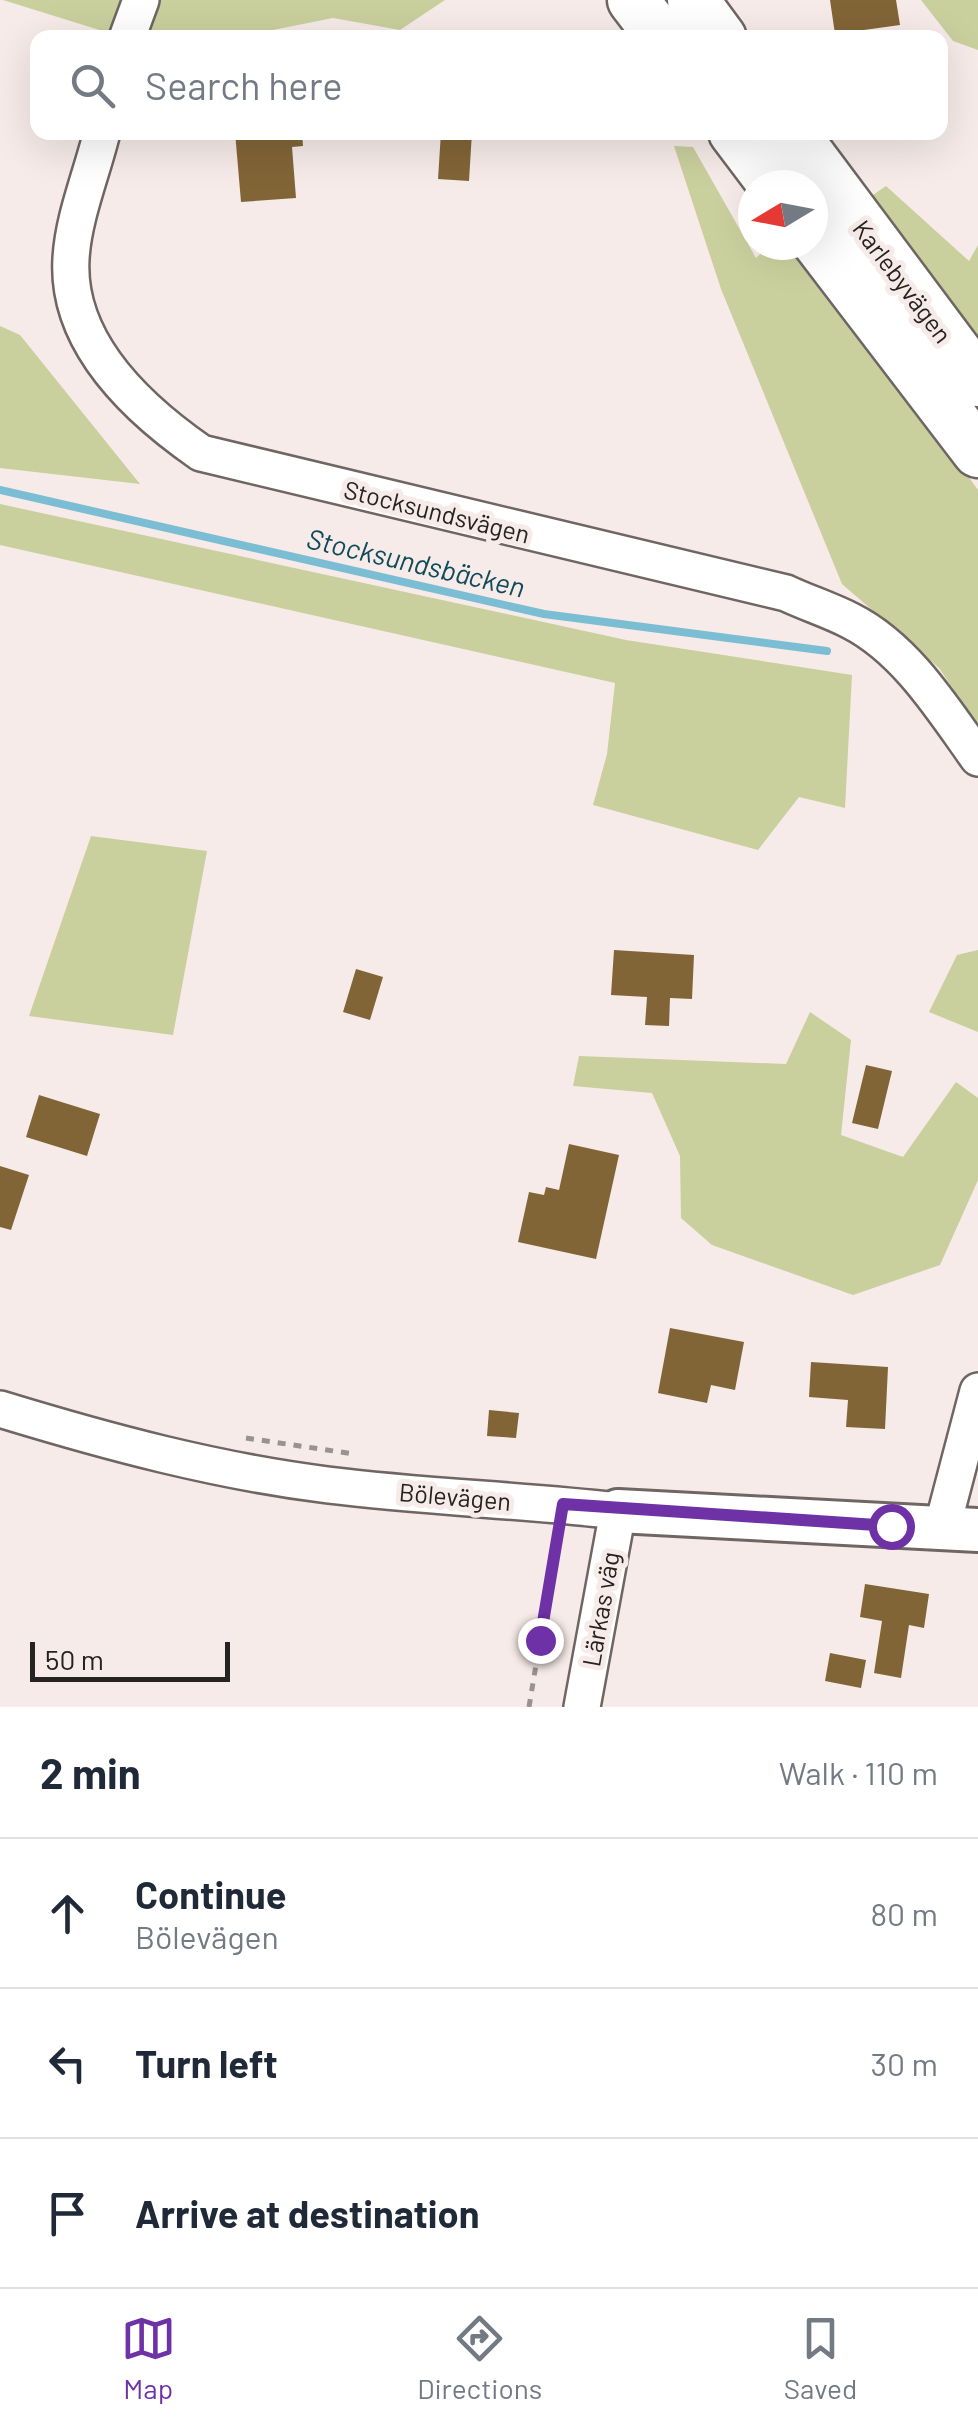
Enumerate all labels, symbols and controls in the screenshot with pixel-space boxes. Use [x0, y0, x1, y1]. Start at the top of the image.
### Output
search box [30, 30, 948, 140]
icon: search [65, 58, 120, 113]
text: Search here [145, 62, 343, 108]
north arrow [738, 170, 828, 260]
street label: Karlebyvägen [847, 214, 959, 348]
street label: Stocksundsvägen [341, 473, 533, 549]
water label: Stocksundsbäcken [304, 520, 528, 604]
street label: Bölevägen [398, 1476, 512, 1516]
route start [869, 1504, 915, 1550]
street label: Lärkas väg [575, 1549, 625, 1669]
route end [518, 1618, 564, 1664]
scale bar [30, 1637, 230, 1682]
text: 50 m [45, 1642, 104, 1676]
text: 2 min [40, 1747, 141, 1797]
text: Walk · 110 m [779, 1753, 938, 1791]
text: Continue [135, 1871, 286, 1917]
icon: ahead [40, 1886, 95, 1941]
text: 80 m [870, 1894, 938, 1932]
text: Bölevägen [135, 1917, 279, 1955]
icon: left [40, 2036, 95, 2091]
text: Turn left [135, 2040, 278, 2086]
text: 30 m [871, 2044, 938, 2082]
icon: arrive [40, 2186, 95, 2241]
text: Arrive at destination [135, 2190, 480, 2236]
tab: Map [121, 2311, 176, 2405]
tab: Directions [417, 2311, 542, 2405]
tab: Saved [784, 2311, 857, 2405]

